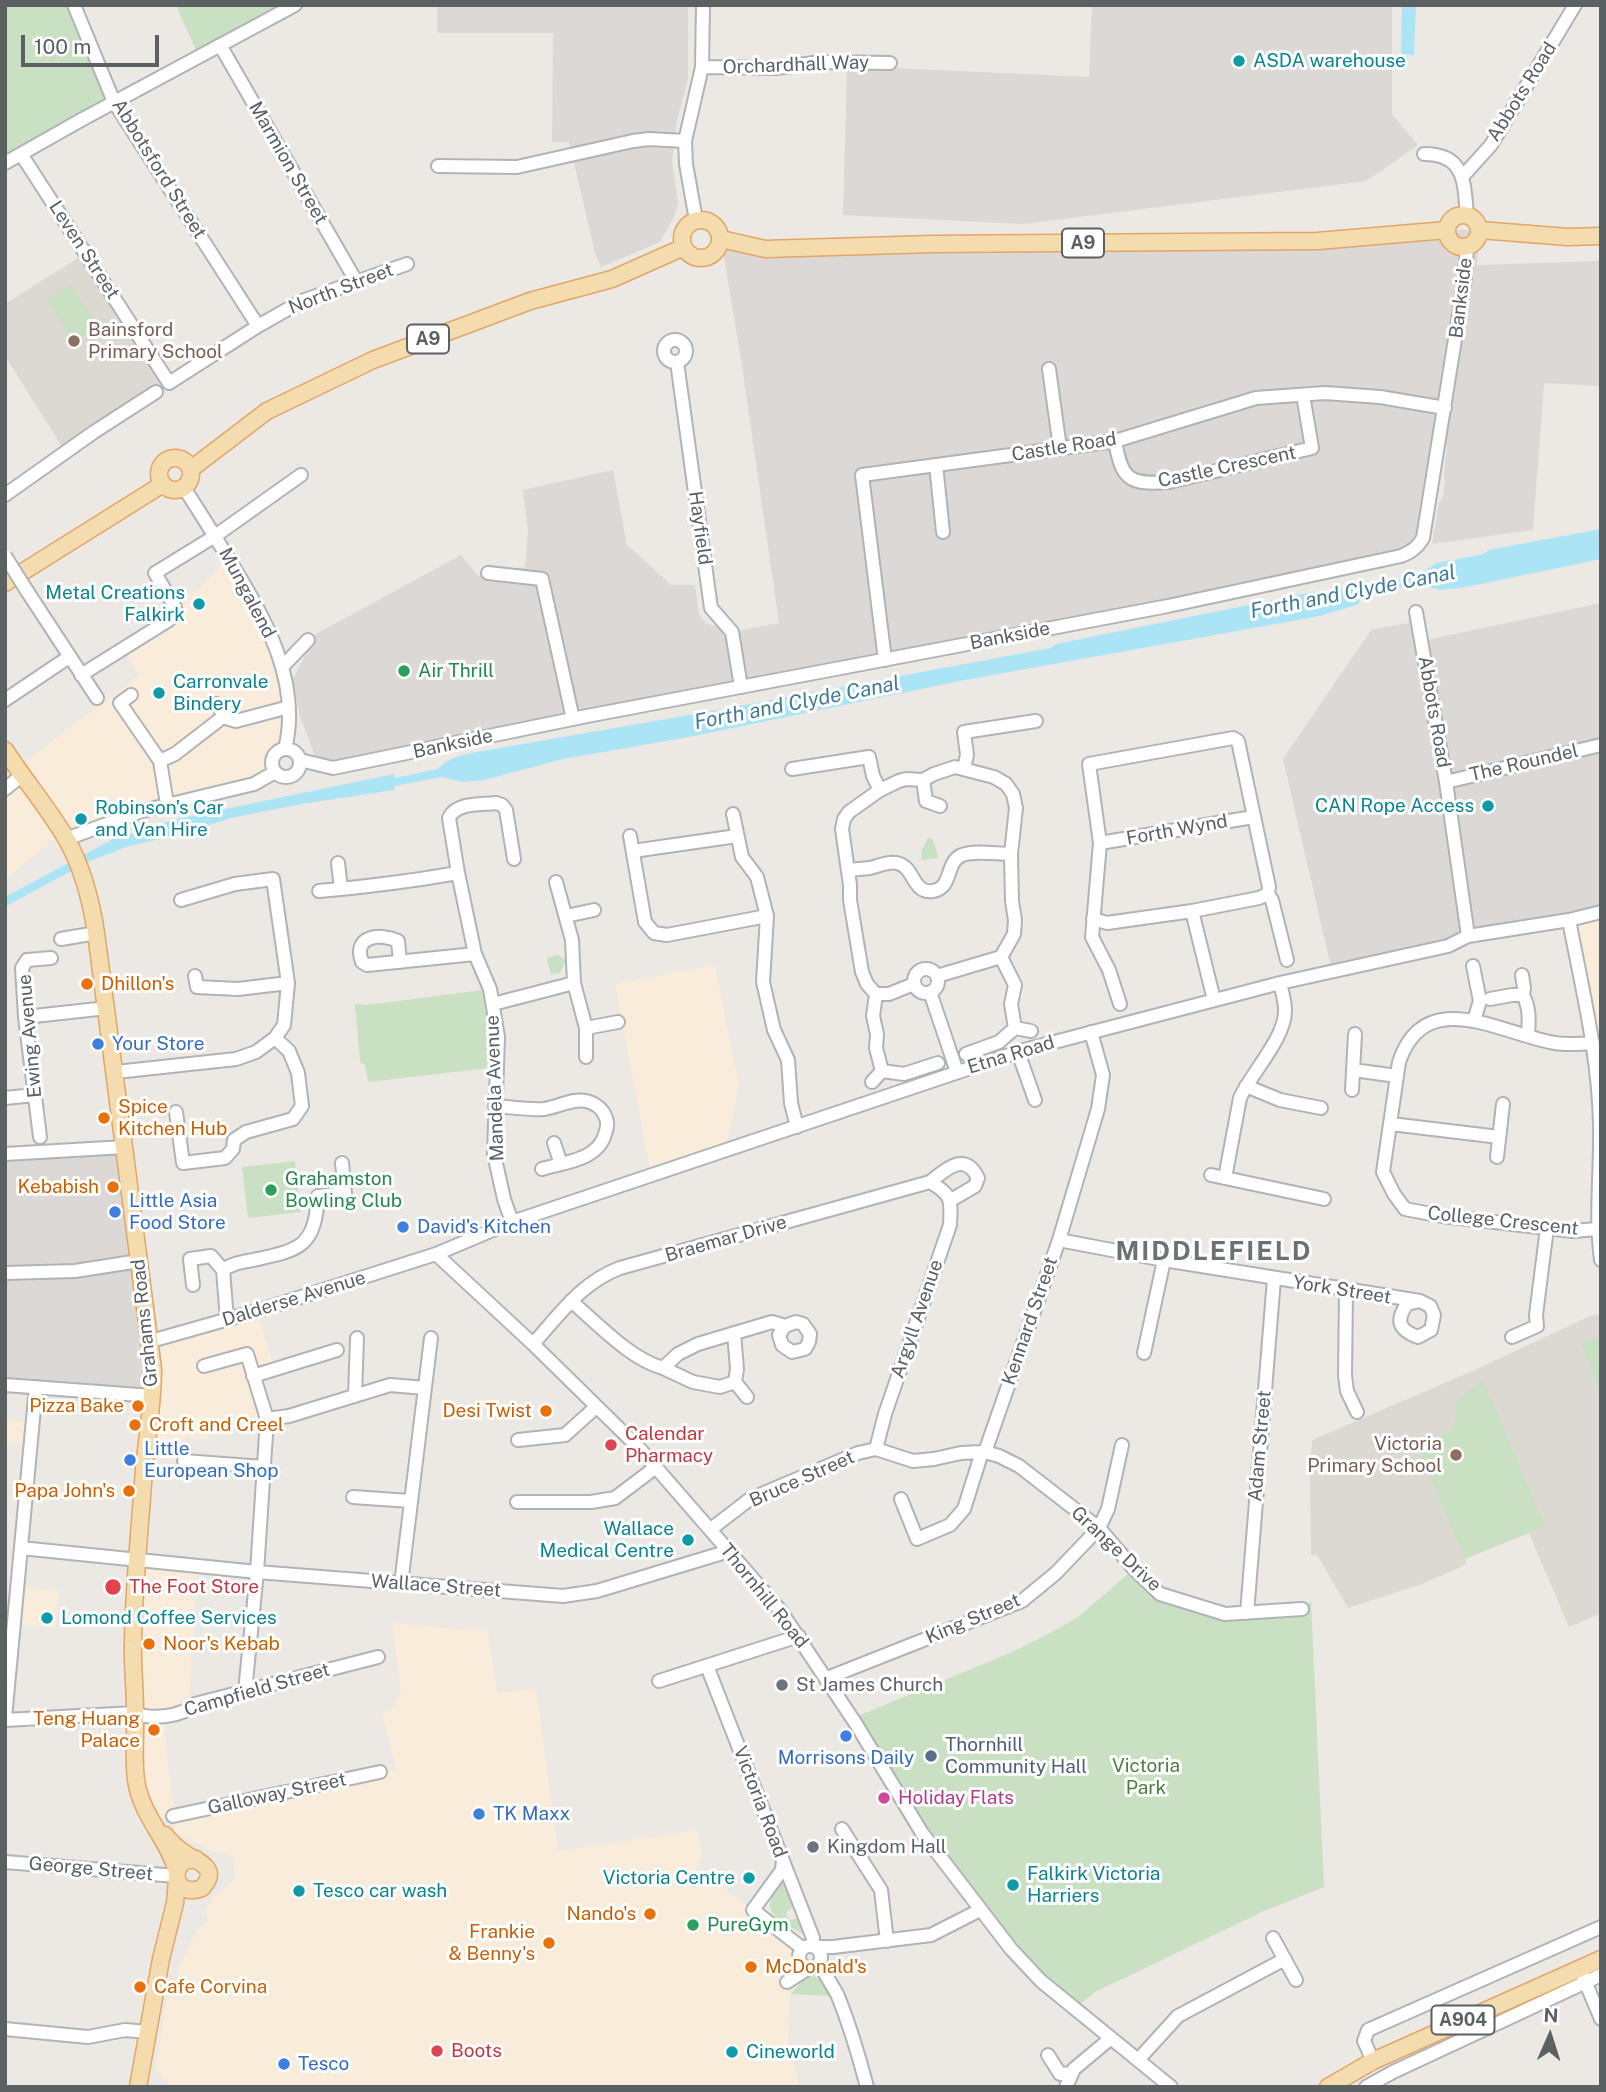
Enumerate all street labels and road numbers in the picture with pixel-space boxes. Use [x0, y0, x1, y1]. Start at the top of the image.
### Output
street label: Abbots Road [1482, 38, 1562, 146]
street label: Orchardhall Way [722, 51, 870, 79]
street label: Abbotsford Street [107, 95, 211, 243]
street label: Marmion Street [244, 98, 332, 228]
street label: Leven Street [44, 197, 124, 303]
road number: A9 [1062, 229, 1104, 258]
street label: Bankside [1445, 256, 1477, 340]
street label: North Street [285, 259, 397, 319]
road number: A9 [407, 324, 449, 354]
street label: Castle Road [1010, 427, 1118, 467]
street label: Castle Crescent [1156, 441, 1298, 493]
street label: Hayfield [684, 490, 716, 566]
street label: Mungalend [214, 544, 280, 642]
street label: Bankside [968, 617, 1052, 655]
street label: Abbots Road [1413, 654, 1455, 770]
street label: Bankside [411, 724, 495, 764]
street label: The Roundel [1467, 739, 1581, 787]
street label: Forth Wynd [1125, 810, 1229, 850]
street label: Ewing Avenue [13, 973, 47, 1099]
street label: Mandela Avenue [481, 1014, 509, 1162]
street label: Etna Road [965, 1031, 1057, 1079]
street label: College Crescent [1426, 1202, 1580, 1240]
street label: Braemar Drive [663, 1211, 789, 1267]
street label: Kennard Street [997, 1254, 1063, 1388]
street label: Argyll Avenue [886, 1257, 948, 1381]
street label: Grahams Road [127, 1258, 163, 1388]
street label: Dalderse Avenue [220, 1266, 368, 1332]
street label: York Street [1291, 1271, 1393, 1309]
street label: Adam Street [1244, 1389, 1276, 1503]
street label: Bruce Street [746, 1446, 858, 1512]
street label: Grange Drive [1066, 1502, 1166, 1596]
street label: Thornhill Road [715, 1539, 813, 1653]
street label: Wallace Street [370, 1570, 502, 1602]
street label: King Street [922, 1589, 1024, 1649]
street label: Campfield Street [182, 1658, 332, 1722]
street label: Victoria Road [728, 1743, 792, 1861]
street label: Galloway Street [206, 1768, 348, 1820]
street label: George Street [28, 1852, 154, 1886]
road number: A904 [1432, 2006, 1494, 2034]

